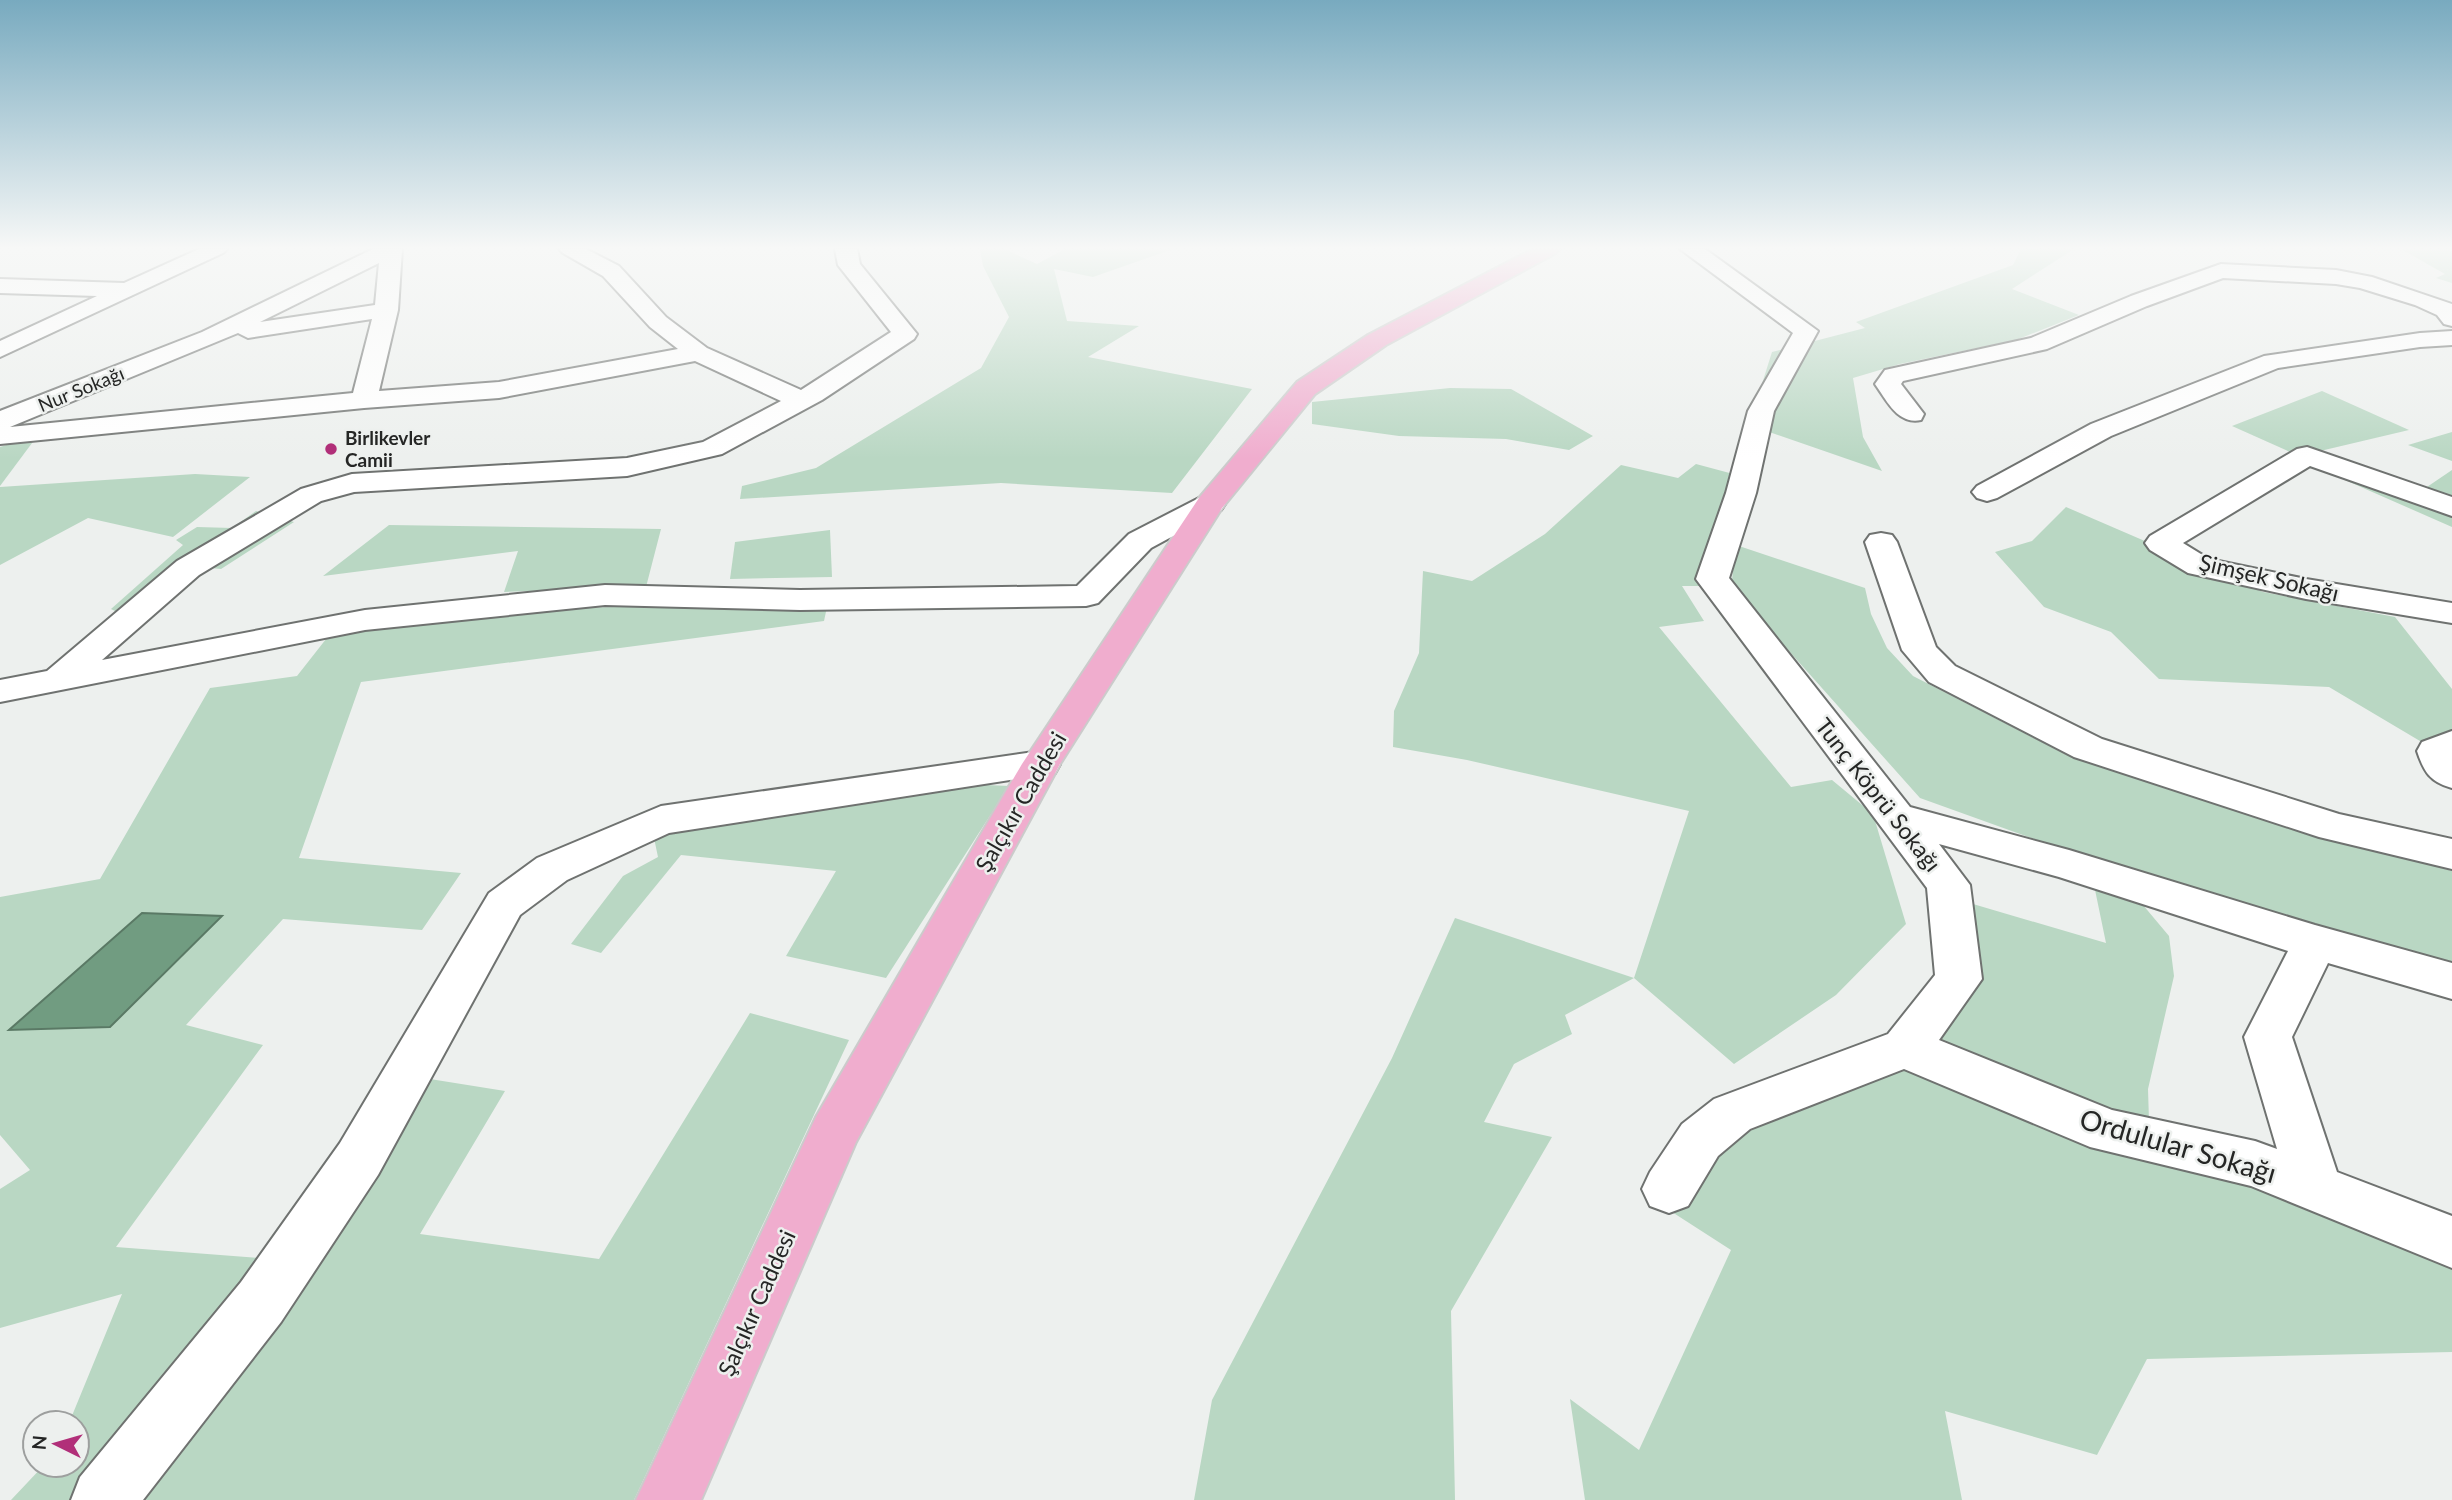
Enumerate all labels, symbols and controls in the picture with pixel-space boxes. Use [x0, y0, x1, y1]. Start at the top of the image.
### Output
street label: Nur Sokağı [34, 361, 127, 416]
place label: Birlikevler Camii [345, 426, 431, 471]
marker: Birlikevler Camii [323, 441, 339, 457]
street label: Şimşek Sokağı [2197, 547, 2342, 607]
street label: Tunç Köprü Sokağı [1810, 712, 1947, 877]
street label: Şalçıkır Caddesi [969, 727, 1071, 876]
street label: Ordulular Sokağı [2076, 1101, 2281, 1189]
street label: Şalçıkır Caddesi [711, 1225, 801, 1380]
north arrow [21, 1409, 91, 1479]
text: N [26, 1434, 51, 1451]

